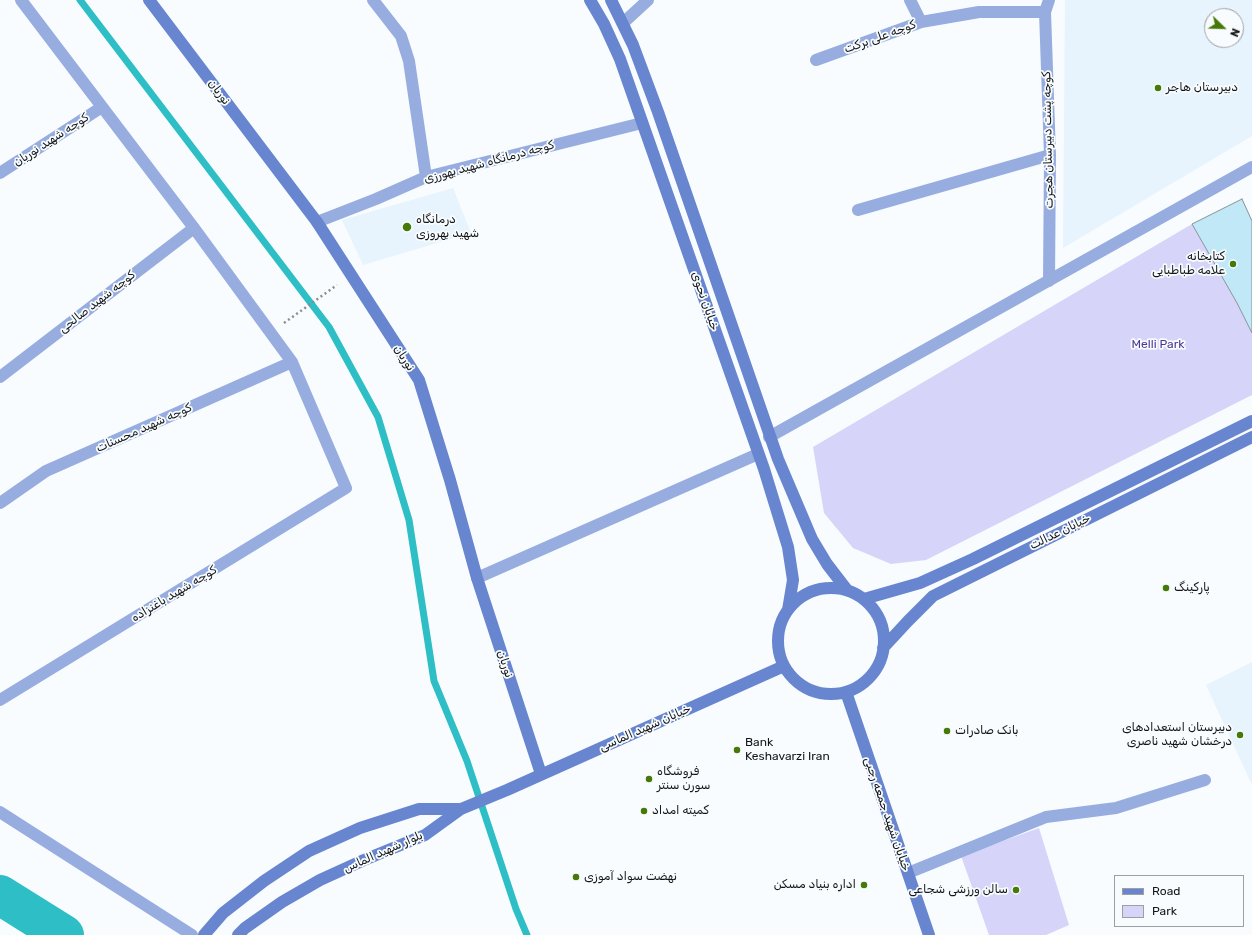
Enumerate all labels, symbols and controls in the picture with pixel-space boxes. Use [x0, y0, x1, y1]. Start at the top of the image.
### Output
north arrow [1204, 8, 1244, 48]
street label: کوچه علی برکت [842, 17, 918, 57]
text: N [1227, 26, 1242, 39]
street label: کوچه پشت دبیرستان هجرت [1040, 71, 1056, 209]
street label: نوریان [205, 76, 233, 108]
place label: دبیرستان هاجر [1166, 81, 1238, 95]
marker: دبیرستان هاجر [1153, 83, 1163, 93]
street label: کوچه شهید نوریان [11, 110, 91, 170]
street label: کوچه درمانگاه شهید بهورزی [422, 138, 556, 186]
place label: درمانگاه شهید بهروزی [416, 213, 479, 241]
marker: درمانگاه شهید بهروزی [401, 221, 413, 233]
place label: کتابخانه علامه طباطبایی [1152, 250, 1225, 278]
marker: کتابخانه علامه طباطبایی [1228, 259, 1238, 269]
street label: کوچه شهید صالحی [56, 268, 138, 336]
street label: خیابان نحوی [688, 270, 722, 332]
park label: Melli Park [1132, 338, 1184, 352]
street label: نوریان [390, 342, 418, 374]
street label: کوچه شهید محسنات [94, 400, 194, 456]
street label: خیابان عدالت [1027, 511, 1093, 553]
street label: کوچه شهید باغنزاده [129, 563, 219, 625]
place label: پارکینگ [1174, 581, 1210, 595]
marker: پارکینگ [1161, 583, 1171, 593]
street label: نوریان [494, 648, 516, 680]
street label: خیابان شهید الماسی [597, 701, 693, 755]
place label: دبیرستان استعدادهای درخشان شهید ناصری [1122, 721, 1232, 749]
place label: بانک صادرات [955, 724, 1019, 738]
marker: بانک صادرات [942, 726, 952, 736]
marker: دبیرستان استعدادهای درخشان شهید ناصری [1235, 730, 1245, 740]
place label: Bank Keshavarzi Iran [745, 736, 830, 764]
marker: Bank Keshavarzi Iran [732, 745, 742, 755]
street label: خیابان شهید جمعه رجبی [861, 755, 913, 873]
place label: فروشگاه سورن سنتر [657, 765, 710, 793]
marker: فروشگاه سورن سنتر [644, 774, 654, 784]
place label: کمیته امداد [652, 804, 709, 818]
marker: کمیته امداد [639, 806, 649, 816]
street label: بلوار شهید الماس [341, 828, 425, 876]
place label: نهضت سواد آموزی [584, 870, 677, 884]
marker: نهضت سواد آموزی [571, 872, 581, 882]
legend [1114, 875, 1244, 927]
place label: اداره بنیاد مسکن [774, 878, 856, 892]
marker: اداره بنیاد مسکن [859, 880, 869, 890]
place label: سالن ورزشی شجاعی [908, 883, 1008, 897]
text: Road [1152, 884, 1180, 898]
marker: سالن ورزشی شجاعی [1011, 885, 1021, 895]
text: Park [1152, 904, 1177, 918]

